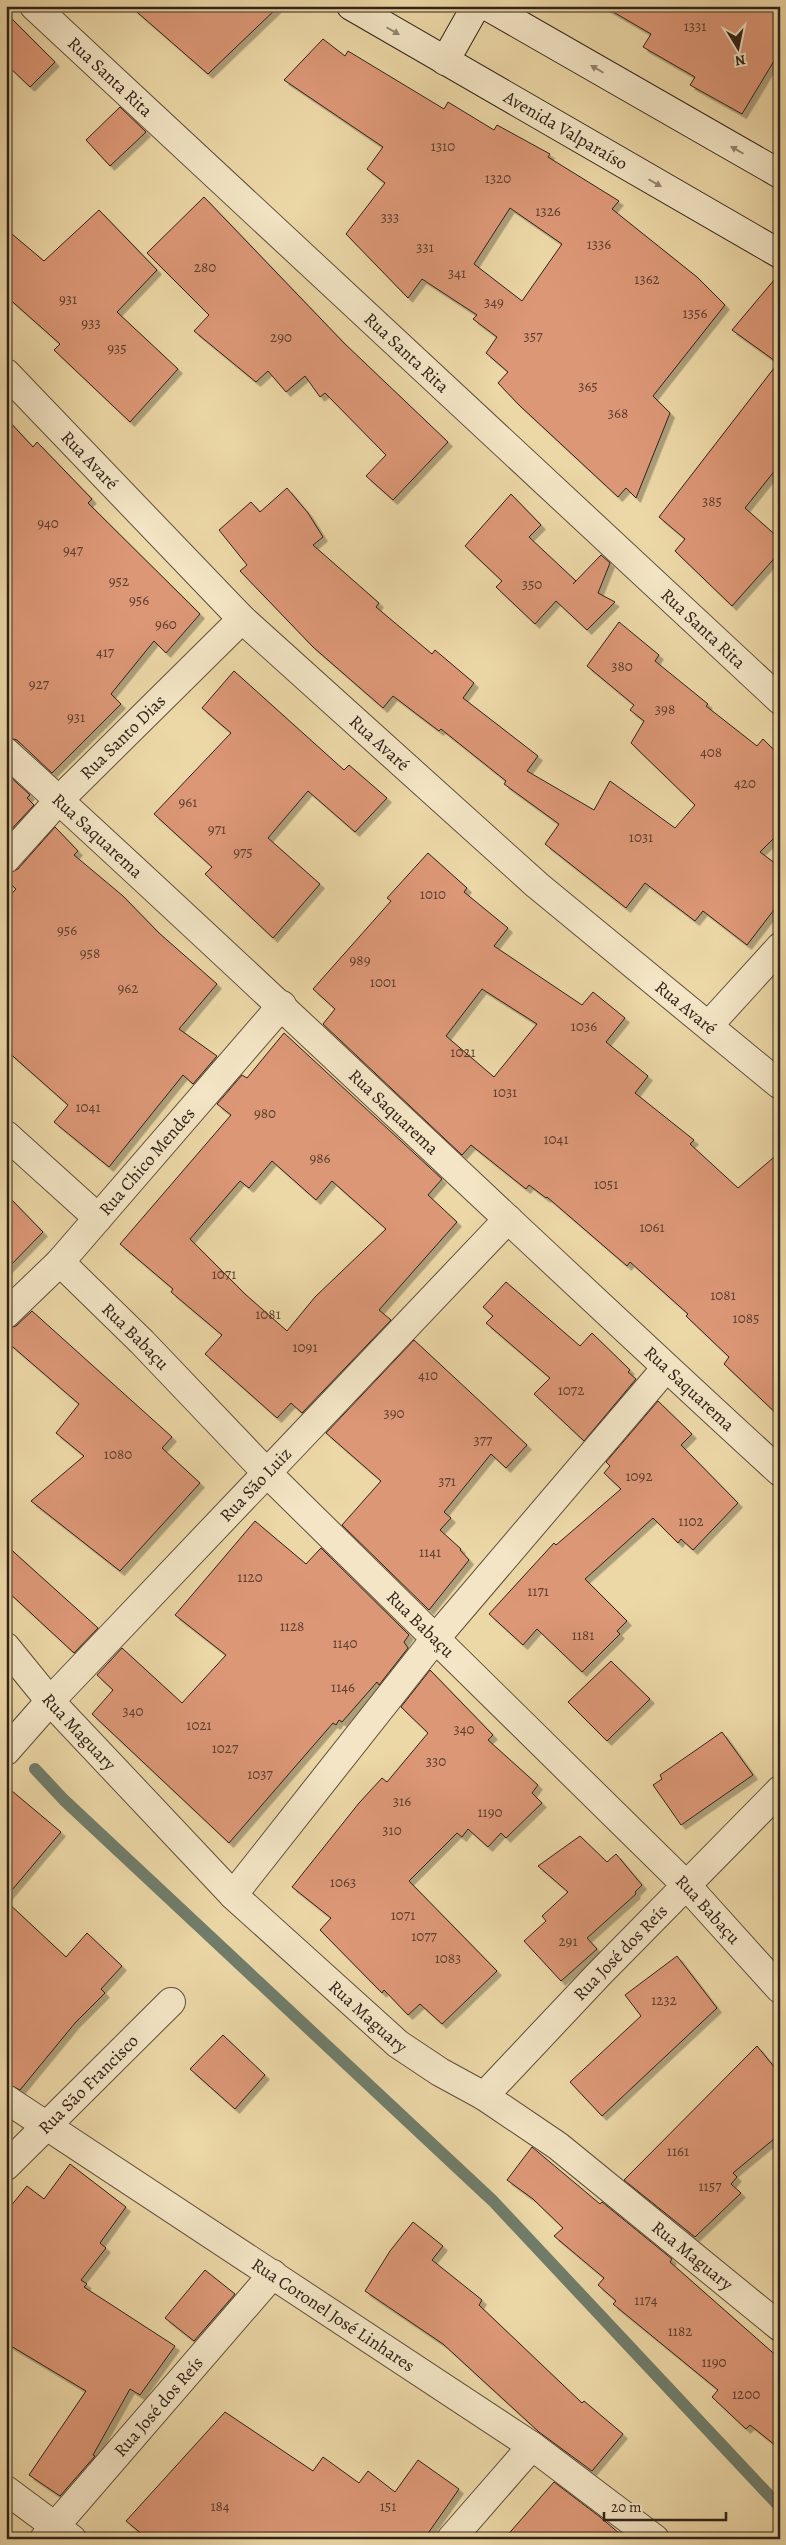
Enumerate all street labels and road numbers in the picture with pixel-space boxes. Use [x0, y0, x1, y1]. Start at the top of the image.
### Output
street label: Rua Santa Rita [63, 31, 158, 123]
street label: Avenida Valparaíso [499, 84, 632, 175]
street label: Rua Santa Rita [359, 307, 455, 399]
street label: Rua Avaré [56, 426, 124, 495]
street label: Rua Santa Rita [656, 583, 751, 674]
street label: Rua Santo Dias [75, 689, 171, 785]
street label: Rua Avaré [344, 710, 415, 776]
street label: Rua Saquarema [47, 788, 149, 884]
street label: Rua Avaré [650, 975, 722, 1040]
street label: Rua Saquarema [343, 1064, 444, 1161]
street label: Rua Chico Mendes [93, 1102, 200, 1221]
street label: Rua Babaçu [97, 1297, 175, 1375]
street label: Rua Saquarema [639, 1341, 740, 1437]
street label: Rua São Luiz [214, 1442, 297, 1527]
street label: Rua Babaçu [381, 1585, 460, 1663]
street label: Rua Maguary [36, 1688, 122, 1776]
street label: Rua Babaçu [670, 1869, 746, 1949]
street label: Rua José dos Reís [568, 1899, 673, 2006]
street label: Rua Maguary [323, 1975, 412, 2059]
street label: Rua São Francisco [33, 2029, 144, 2139]
street label: Rua Maguary [647, 2215, 739, 2296]
street label: Rua Coronel José Linhares [247, 2252, 419, 2377]
street label: Rua José dos Reís [108, 2351, 209, 2462]

